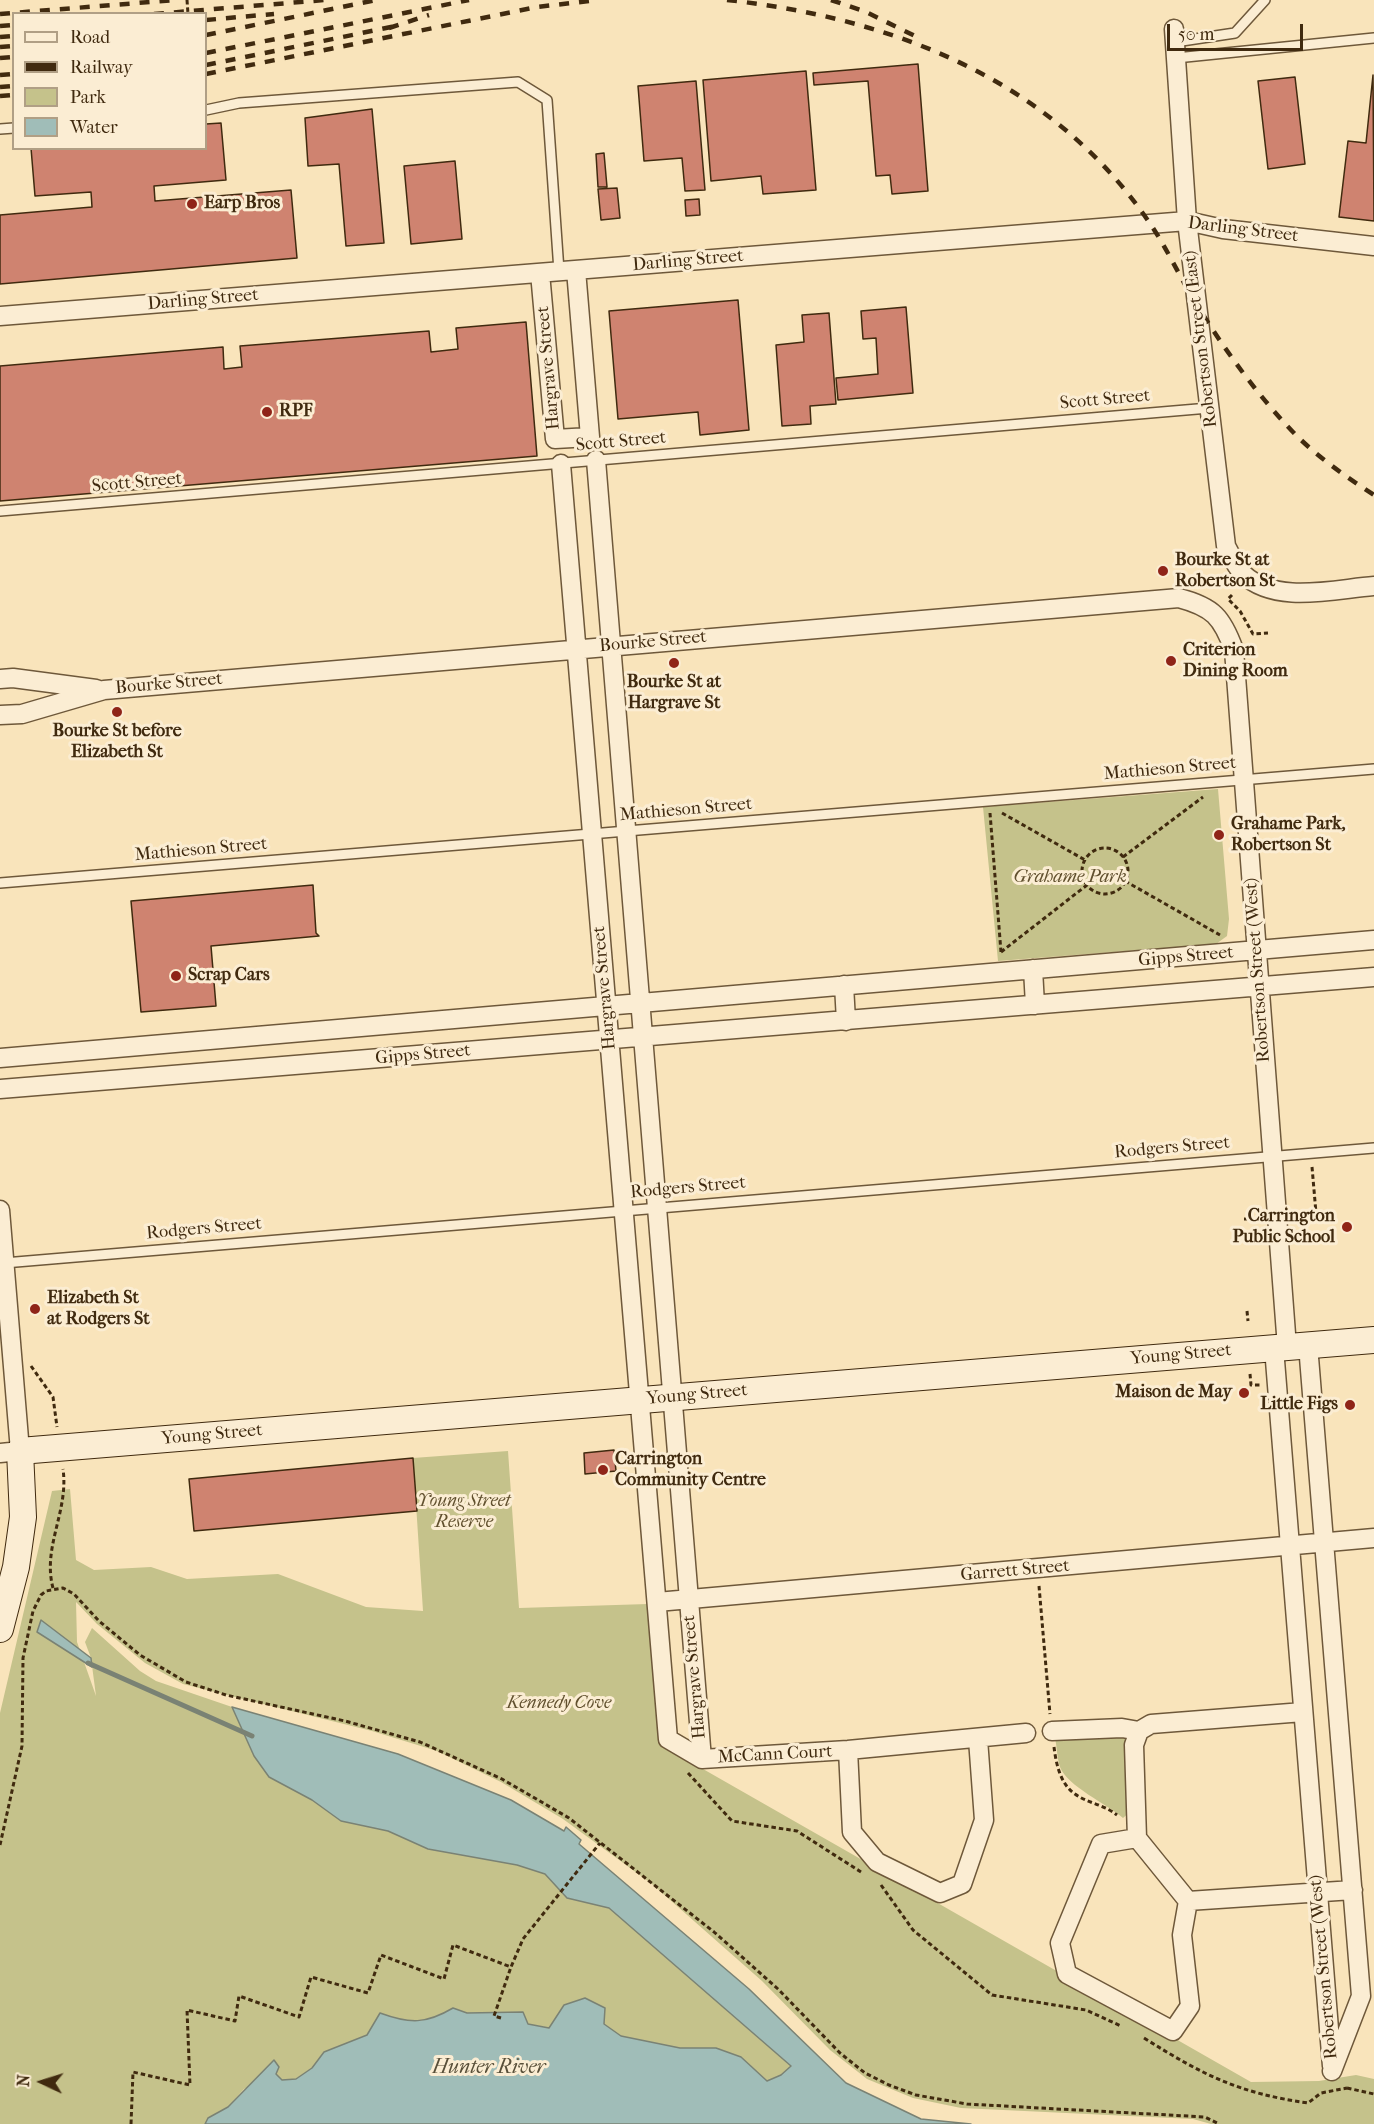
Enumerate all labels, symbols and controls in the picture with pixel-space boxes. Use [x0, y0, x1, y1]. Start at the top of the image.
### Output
legend [12, 12, 207, 150]
scale bar [1170, 12, 1306, 50]
text: 50 m [1178, 24, 1214, 45]
text: Road [70, 27, 110, 48]
text: Railway [70, 57, 133, 78]
text: Park [70, 87, 106, 108]
text: Water [70, 117, 118, 138]
place label: Earp Bros [204, 193, 280, 215]
marker: Earp Bros [185, 197, 199, 211]
street label: Darling Street [1186, 212, 1300, 248]
street label: Darling Street [632, 245, 744, 277]
street label: Robertson Street (East) [1179, 249, 1223, 429]
street label: Darling Street [147, 284, 259, 316]
street label: Hargrave Street [533, 305, 565, 431]
street label: Scott Street [1059, 385, 1151, 415]
place label: RPF [279, 401, 313, 423]
marker: RPF [260, 405, 274, 419]
street label: Scott Street [575, 427, 667, 457]
street label: Scott Street [91, 468, 183, 498]
place label: Bourke St at Robertson St [1175, 550, 1275, 592]
marker: Bourke St at Robertson St [1156, 564, 1170, 578]
street label: Bourke Street [598, 627, 708, 657]
place label: Criterion Dining Room [1183, 640, 1288, 682]
marker: Criterion Dining Room [1164, 654, 1178, 668]
marker: Bourke St at Hargrave St [667, 656, 681, 670]
street label: Bourke Street [114, 669, 224, 699]
place label: Bourke St at Hargrave St [627, 672, 721, 714]
marker: Bourke St before Elizabeth St [110, 705, 124, 719]
place label: Bourke St before Elizabeth St [52, 721, 182, 764]
street label: Mathieson Street [1103, 752, 1237, 786]
street label: Mathieson Street [619, 793, 753, 827]
place label: Grahame Park, Robertson St [1231, 814, 1346, 856]
marker: Grahame Park, Robertson St [1212, 828, 1226, 842]
street label: Mathieson Street [134, 833, 268, 867]
park label: Grahame Park [1013, 867, 1127, 889]
street label: Robertson Street (West) [1241, 877, 1275, 1063]
street label: Hargrave Street [589, 925, 621, 1051]
street label: Gipps Street [1137, 942, 1235, 972]
place label: Scrap Cars [188, 965, 270, 987]
marker: Scrap Cars [169, 969, 183, 983]
street label: Gipps Street [374, 1040, 472, 1070]
street label: Rodgers Street [1113, 1132, 1231, 1164]
street label: Rodgers Street [629, 1172, 747, 1204]
place label: Carrington Public School [1233, 1206, 1335, 1248]
street label: Rodgers Street [145, 1213, 263, 1245]
marker: Carrington Public School [1340, 1220, 1354, 1234]
place label: Elizabeth St at Rodgers St [47, 1288, 150, 1330]
marker: Elizabeth St at Rodgers St [28, 1302, 42, 1316]
street label: Young Street [1130, 1340, 1232, 1370]
street label: Young Street [646, 1380, 748, 1410]
place label: Maison de May [1115, 1382, 1232, 1404]
marker: Maison de May [1237, 1386, 1251, 1400]
place label: Little Figs [1260, 1394, 1338, 1416]
marker: Little Figs [1343, 1398, 1357, 1412]
street label: Young Street [161, 1420, 263, 1450]
place label: Carrington Community Centre [615, 1449, 766, 1492]
marker: Carrington Community Centre [596, 1463, 610, 1477]
park label: Young Street Reserve [417, 1491, 511, 1534]
street label: Garrett Street [960, 1555, 1070, 1587]
street label: Hargrave Street [679, 1614, 711, 1740]
park label: Kennedy Cove [507, 1693, 611, 1715]
street label: McCann Court [717, 1741, 833, 1769]
street label: Robertson Street (West) [1305, 1874, 1343, 2060]
north arrow [12, 2052, 72, 2112]
water label: Hunter River [433, 2056, 545, 2080]
text: N [14, 2074, 33, 2087]

